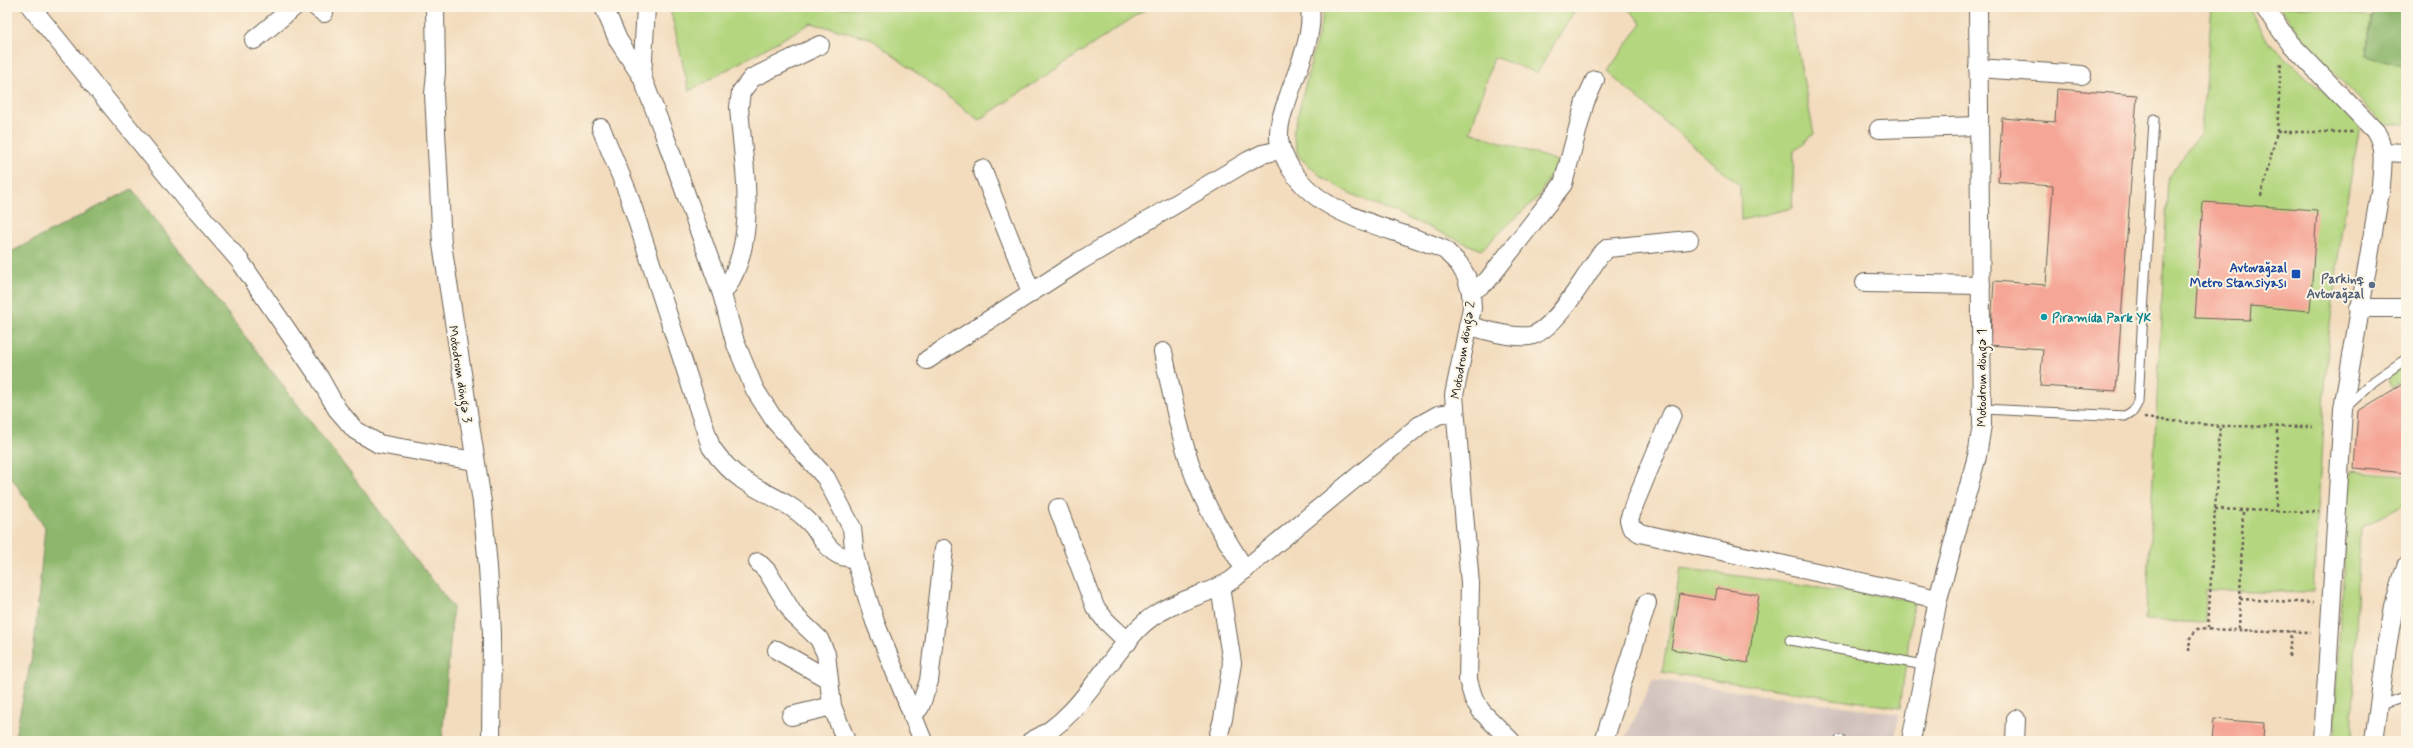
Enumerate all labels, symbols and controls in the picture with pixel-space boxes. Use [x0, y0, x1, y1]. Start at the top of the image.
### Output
place label: Avtovağzal Metro Stansiyası [2190, 260, 2288, 292]
marker: Avtovağzal Metro Stansiyası [2290, 268, 2302, 280]
place label: Parkinq Avtovağzal [2306, 271, 2365, 304]
marker: Parkinq Avtovağzal [2367, 280, 2377, 290]
street label: Motodrom döngə 2 [1447, 300, 1482, 401]
place label: Piramida Park YK [2052, 310, 2152, 327]
marker: Piramida Park YK [2039, 312, 2049, 322]
street label: Motodrom döngə 3 [441, 324, 476, 424]
street label: Motodrom döngə 1 [1974, 329, 1993, 427]

